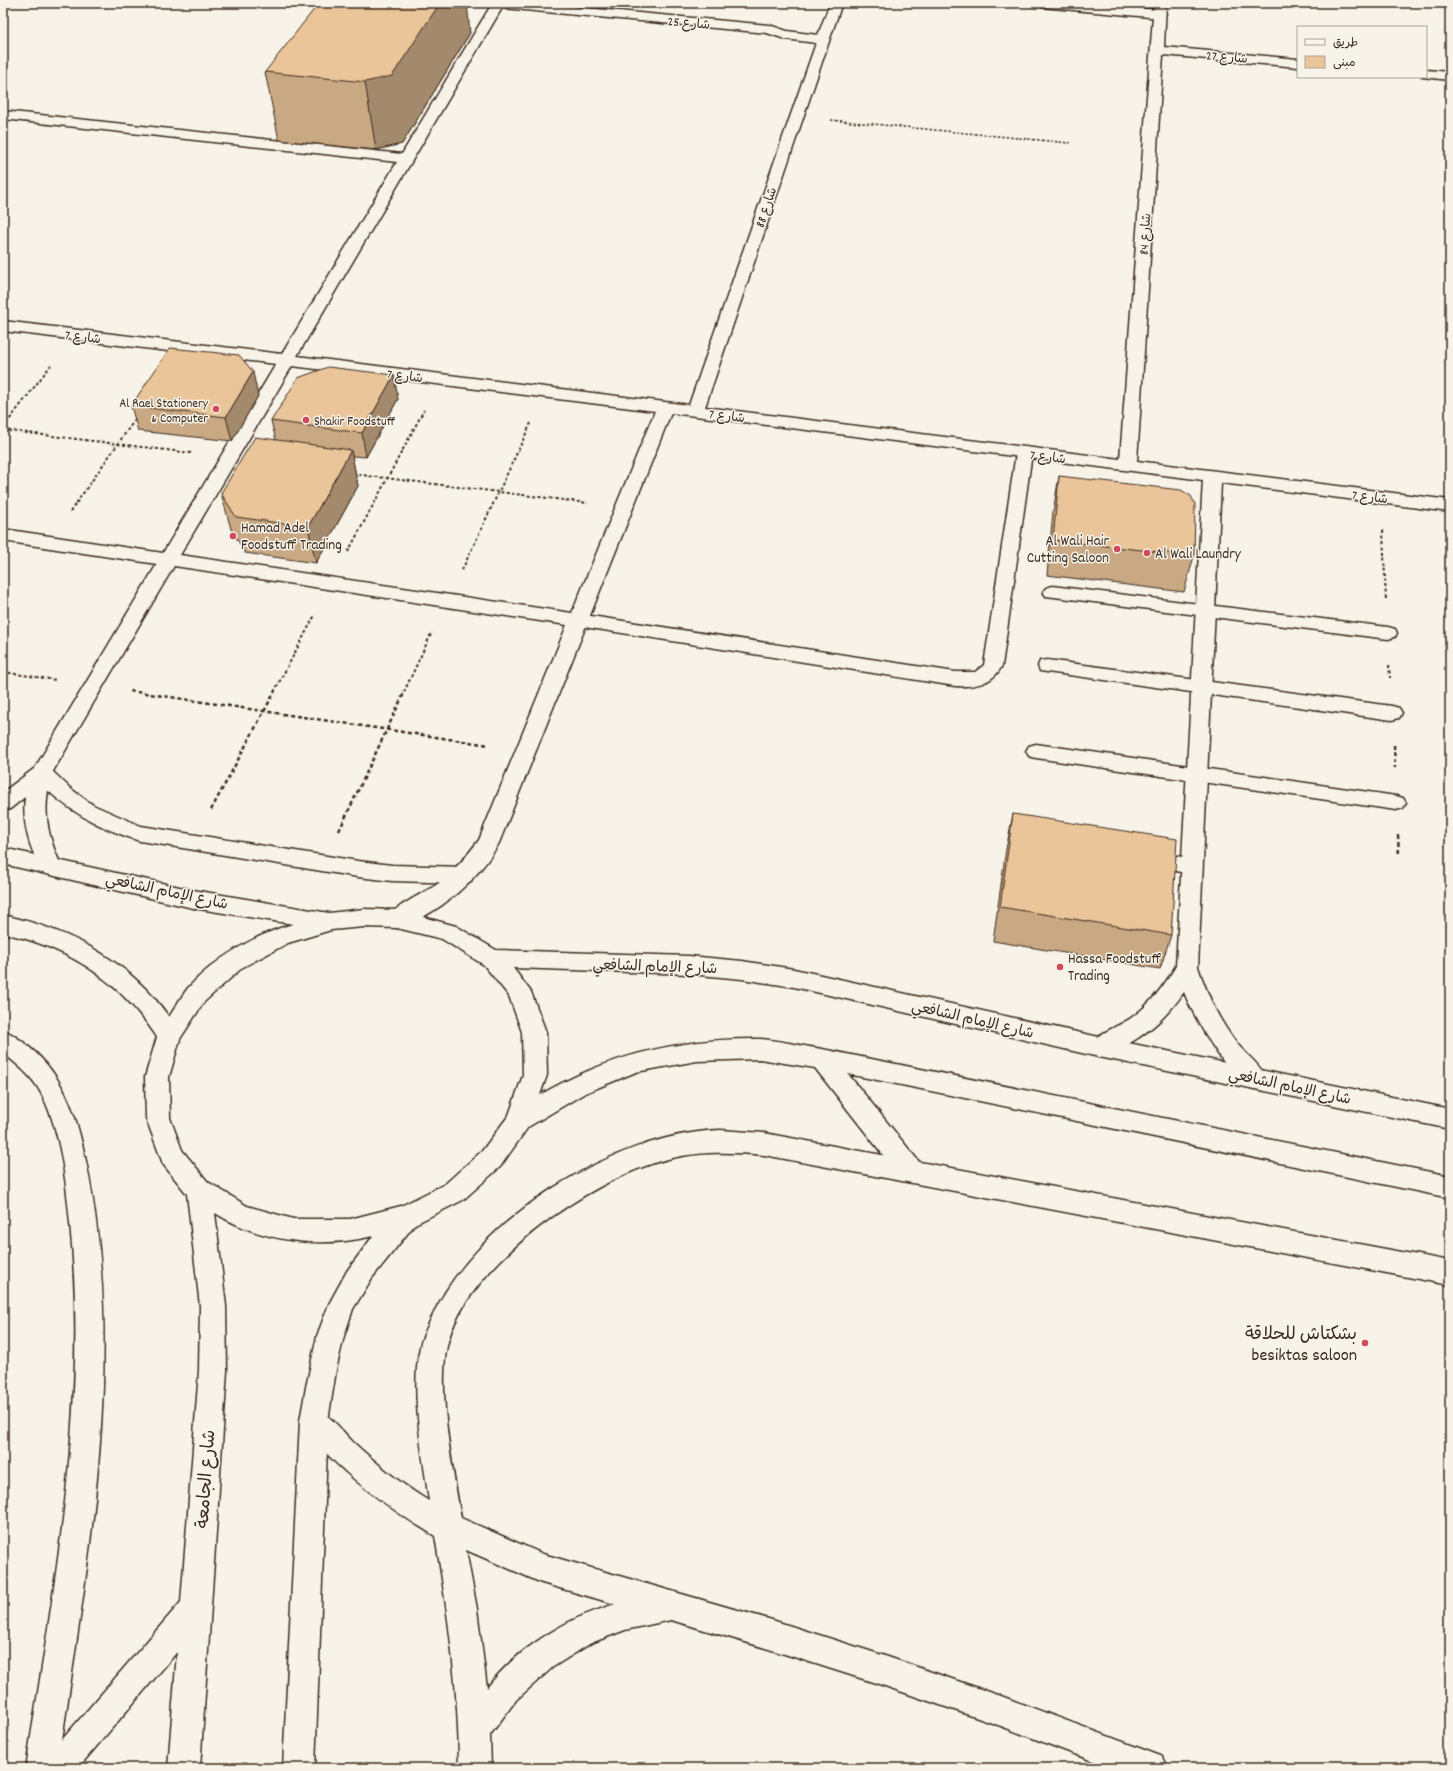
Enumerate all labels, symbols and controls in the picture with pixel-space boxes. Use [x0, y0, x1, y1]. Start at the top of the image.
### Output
street label: شارع 25 [667, 13, 711, 36]
legend [1297, 26, 1427, 78]
text: طريق [1333, 35, 1358, 52]
street label: شارع 27 [1205, 47, 1248, 70]
text: مبنى [1333, 55, 1356, 72]
street label: شارع 88 [752, 185, 783, 231]
street label: شارع 84 [1136, 213, 1157, 256]
street label: شارع 7 [64, 327, 102, 350]
street label: شارع 7 [386, 366, 424, 389]
place label: Al Rael Stationery & Computer [119, 395, 209, 429]
marker: Al Rael Stationery & Computer [211, 404, 221, 414]
street label: شارع 7 [708, 406, 746, 429]
place label: Shakir Foodstuff [314, 413, 396, 432]
marker: Shakir Foodstuff [301, 415, 311, 425]
street label: شارع 7 [1029, 447, 1067, 470]
street label: شارع 7 [1351, 487, 1389, 510]
place label: Hamad Adel Foodstuff Trading [241, 518, 342, 557]
marker: Hamad Adel Foodstuff Trading [228, 531, 238, 541]
place label: Al Wali Hair Cutting Saloon [1027, 531, 1109, 570]
marker: Al Wali Hair Cutting Saloon [1112, 544, 1122, 554]
place label: Al Wali Laundry [1155, 544, 1242, 566]
marker: Al Wali Laundry [1142, 548, 1152, 558]
street label: شارع الإمام الشافعي [103, 869, 230, 917]
place label: Hassa Foodstuff Trading [1068, 949, 1161, 988]
street label: شارع الإمام الشافعي [592, 955, 718, 981]
marker: Hassa Foodstuff Trading [1055, 962, 1065, 972]
street label: شارع الإمام الشافعي [909, 996, 1036, 1046]
street label: شارع الإمام الشافعي [1226, 1064, 1353, 1112]
place label: بشكتاش للحلاقة besiktas saloon [1245, 1323, 1357, 1369]
marker: بشكتاش للحلاقة besiktas saloon [1360, 1338, 1370, 1348]
street label: شارع الجامعة [192, 1429, 223, 1529]

